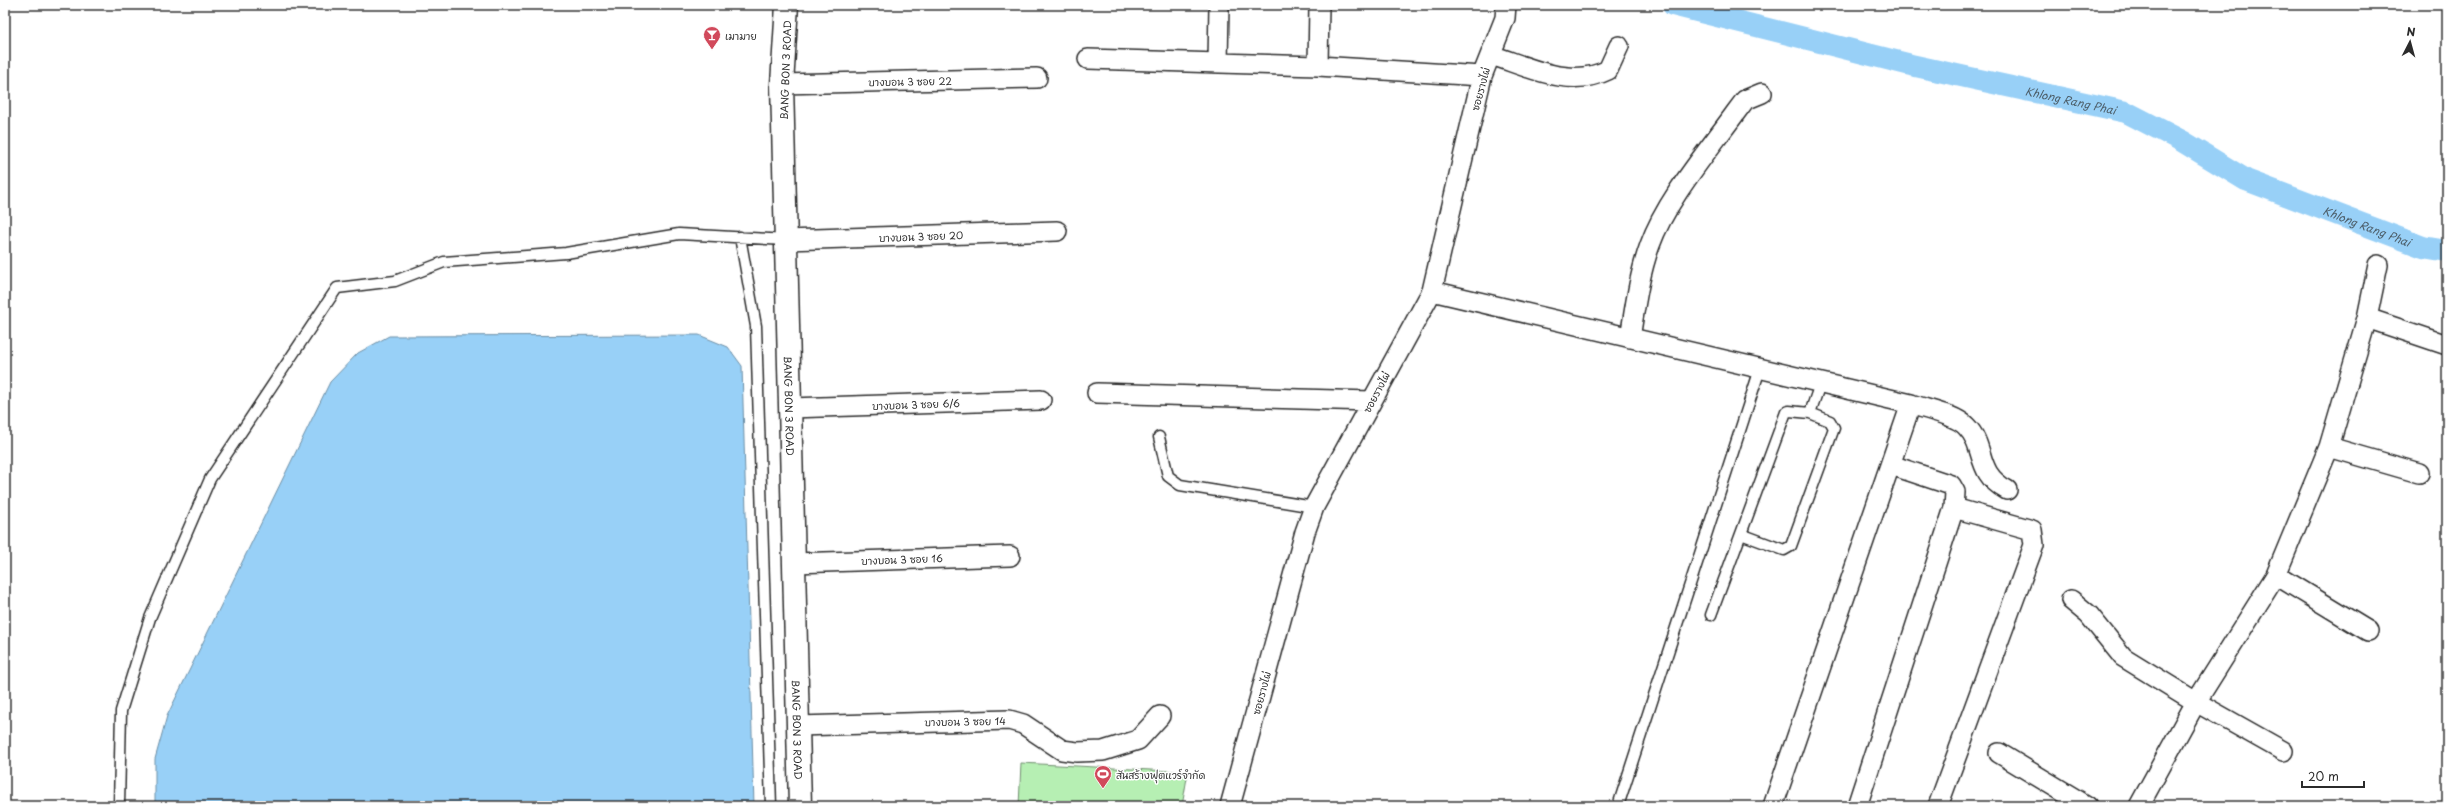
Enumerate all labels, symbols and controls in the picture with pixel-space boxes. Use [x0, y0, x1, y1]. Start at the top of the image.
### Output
street label: BANG BON 3 ROAD [776, 20, 794, 120]
north arrow [2390, 22, 2430, 62]
text: N [2406, 23, 2417, 40]
bar icon: เมามาย [702, 25, 722, 50]
place label: เมามาย [725, 28, 757, 43]
street label: ซอยรางไผ่ [1467, 66, 1493, 112]
street label: บางบอน 3 ซอย 22 [868, 73, 952, 89]
water label: Khlong Rang Phai [2024, 82, 2120, 119]
water label: Khlong Rang Phai [2321, 201, 2415, 251]
street label: บางบอน 3 ซอย 20 [878, 227, 964, 245]
street label: BANG BON 3 ROAD [781, 356, 799, 456]
street label: ซอยรางไผ่ [1359, 369, 1393, 415]
street label: บางบอน 3 ซอย 6/6 [872, 395, 960, 413]
street label: บางบอน 3 ซอย 16 [861, 550, 943, 568]
street label: ซอยรางไผ่ [1248, 670, 1274, 716]
street label: BANG BON 3 ROAD [789, 680, 807, 780]
street label: บางบอน 3 ซอย 14 [924, 713, 1006, 729]
scale bar [2302, 763, 2364, 789]
sports icon: สันสร้างฟุตแวร์จำกัด [1093, 764, 1113, 789]
place label: สันสร้างฟุตแวร์จำกัด [1116, 767, 1205, 784]
text: 20 m [2308, 767, 2339, 785]

